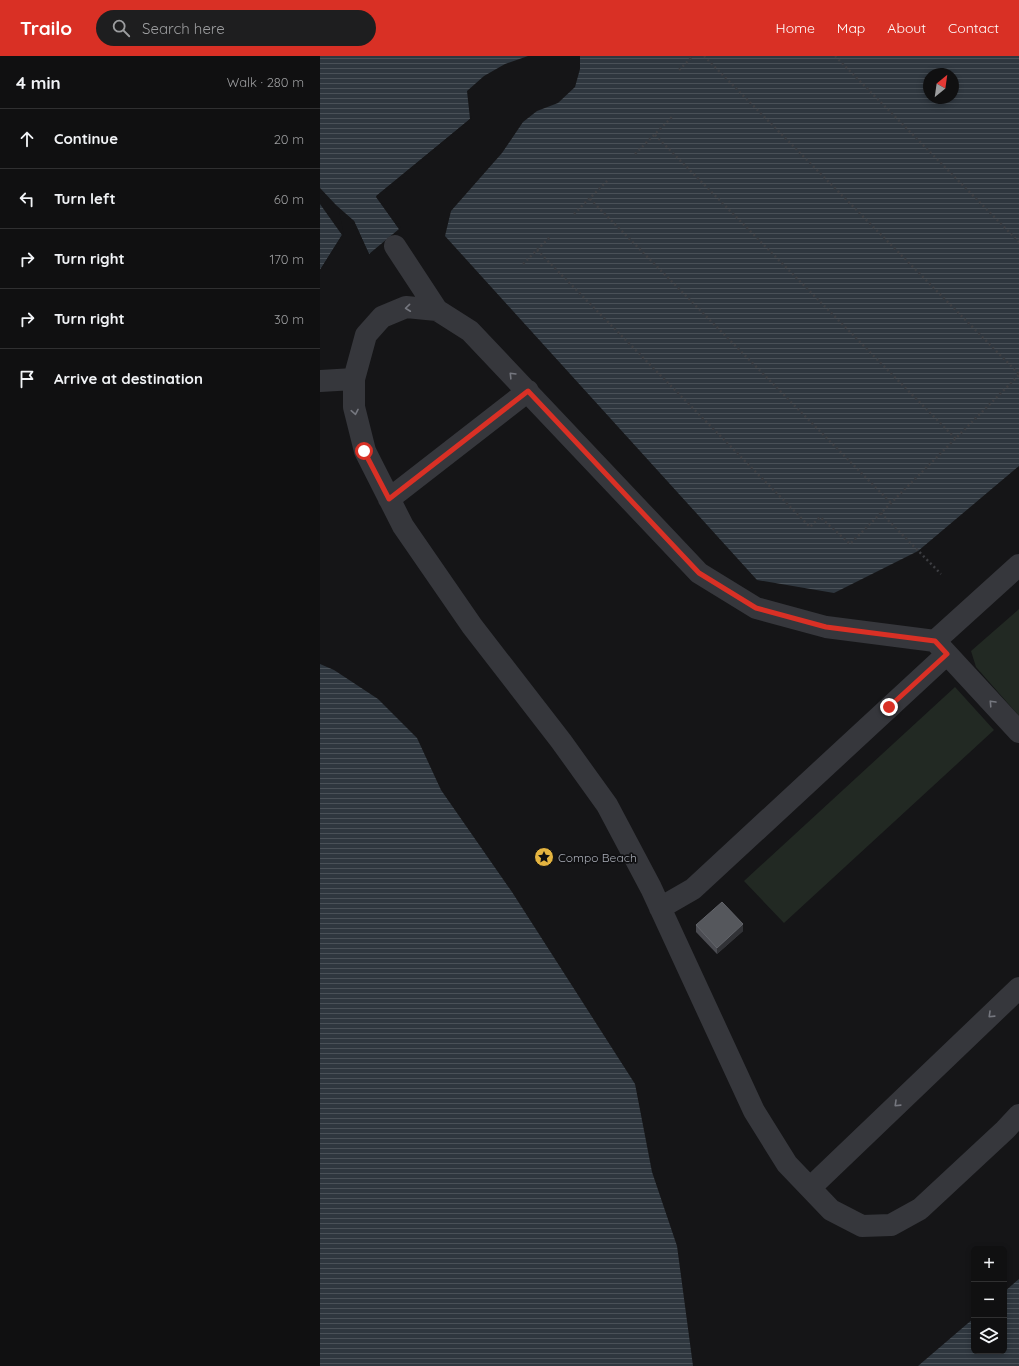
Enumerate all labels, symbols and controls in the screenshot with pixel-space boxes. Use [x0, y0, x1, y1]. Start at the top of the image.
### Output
search box [96, 10, 376, 46]
text: Trailo [20, 16, 72, 40]
icon: search [110, 17, 132, 39]
text: Search here [142, 19, 225, 38]
text: Home [776, 19, 815, 37]
text: Map [837, 19, 865, 37]
text: About [887, 19, 926, 37]
text: Contact [948, 19, 999, 37]
north arrow [923, 68, 959, 104]
text: 4 min [16, 72, 61, 93]
text: Walk · 280 m [227, 74, 304, 90]
icon: ahead [16, 128, 38, 150]
text: Continue [54, 129, 118, 148]
text: 20 m [274, 131, 304, 147]
icon: left [16, 188, 38, 210]
text: Turn left [54, 189, 116, 208]
text: 60 m [274, 191, 304, 207]
icon: right [16, 248, 38, 270]
text: Turn right [54, 249, 125, 268]
text: 170 m [269, 251, 304, 267]
one-way arrow [404, 303, 411, 312]
icon: right [16, 308, 38, 330]
text: Turn right [54, 309, 125, 328]
text: 30 m [274, 311, 304, 327]
icon: arrive [16, 368, 38, 390]
text: Arrive at destination [54, 369, 203, 388]
one-way arrow [509, 372, 517, 380]
one-way arrow [351, 408, 359, 415]
route start [355, 442, 373, 460]
route end [880, 698, 898, 716]
one-way arrow [990, 700, 997, 708]
place icon: Compo Beach [533, 846, 555, 868]
place label: Compo Beach [558, 850, 637, 865]
one-way arrow [988, 1010, 996, 1017]
one-way arrow [894, 1099, 902, 1107]
map controls [971, 1246, 1007, 1354]
button: + [971, 1246, 1007, 1282]
button: − [971, 1282, 1007, 1318]
button: layers [971, 1318, 1007, 1354]

